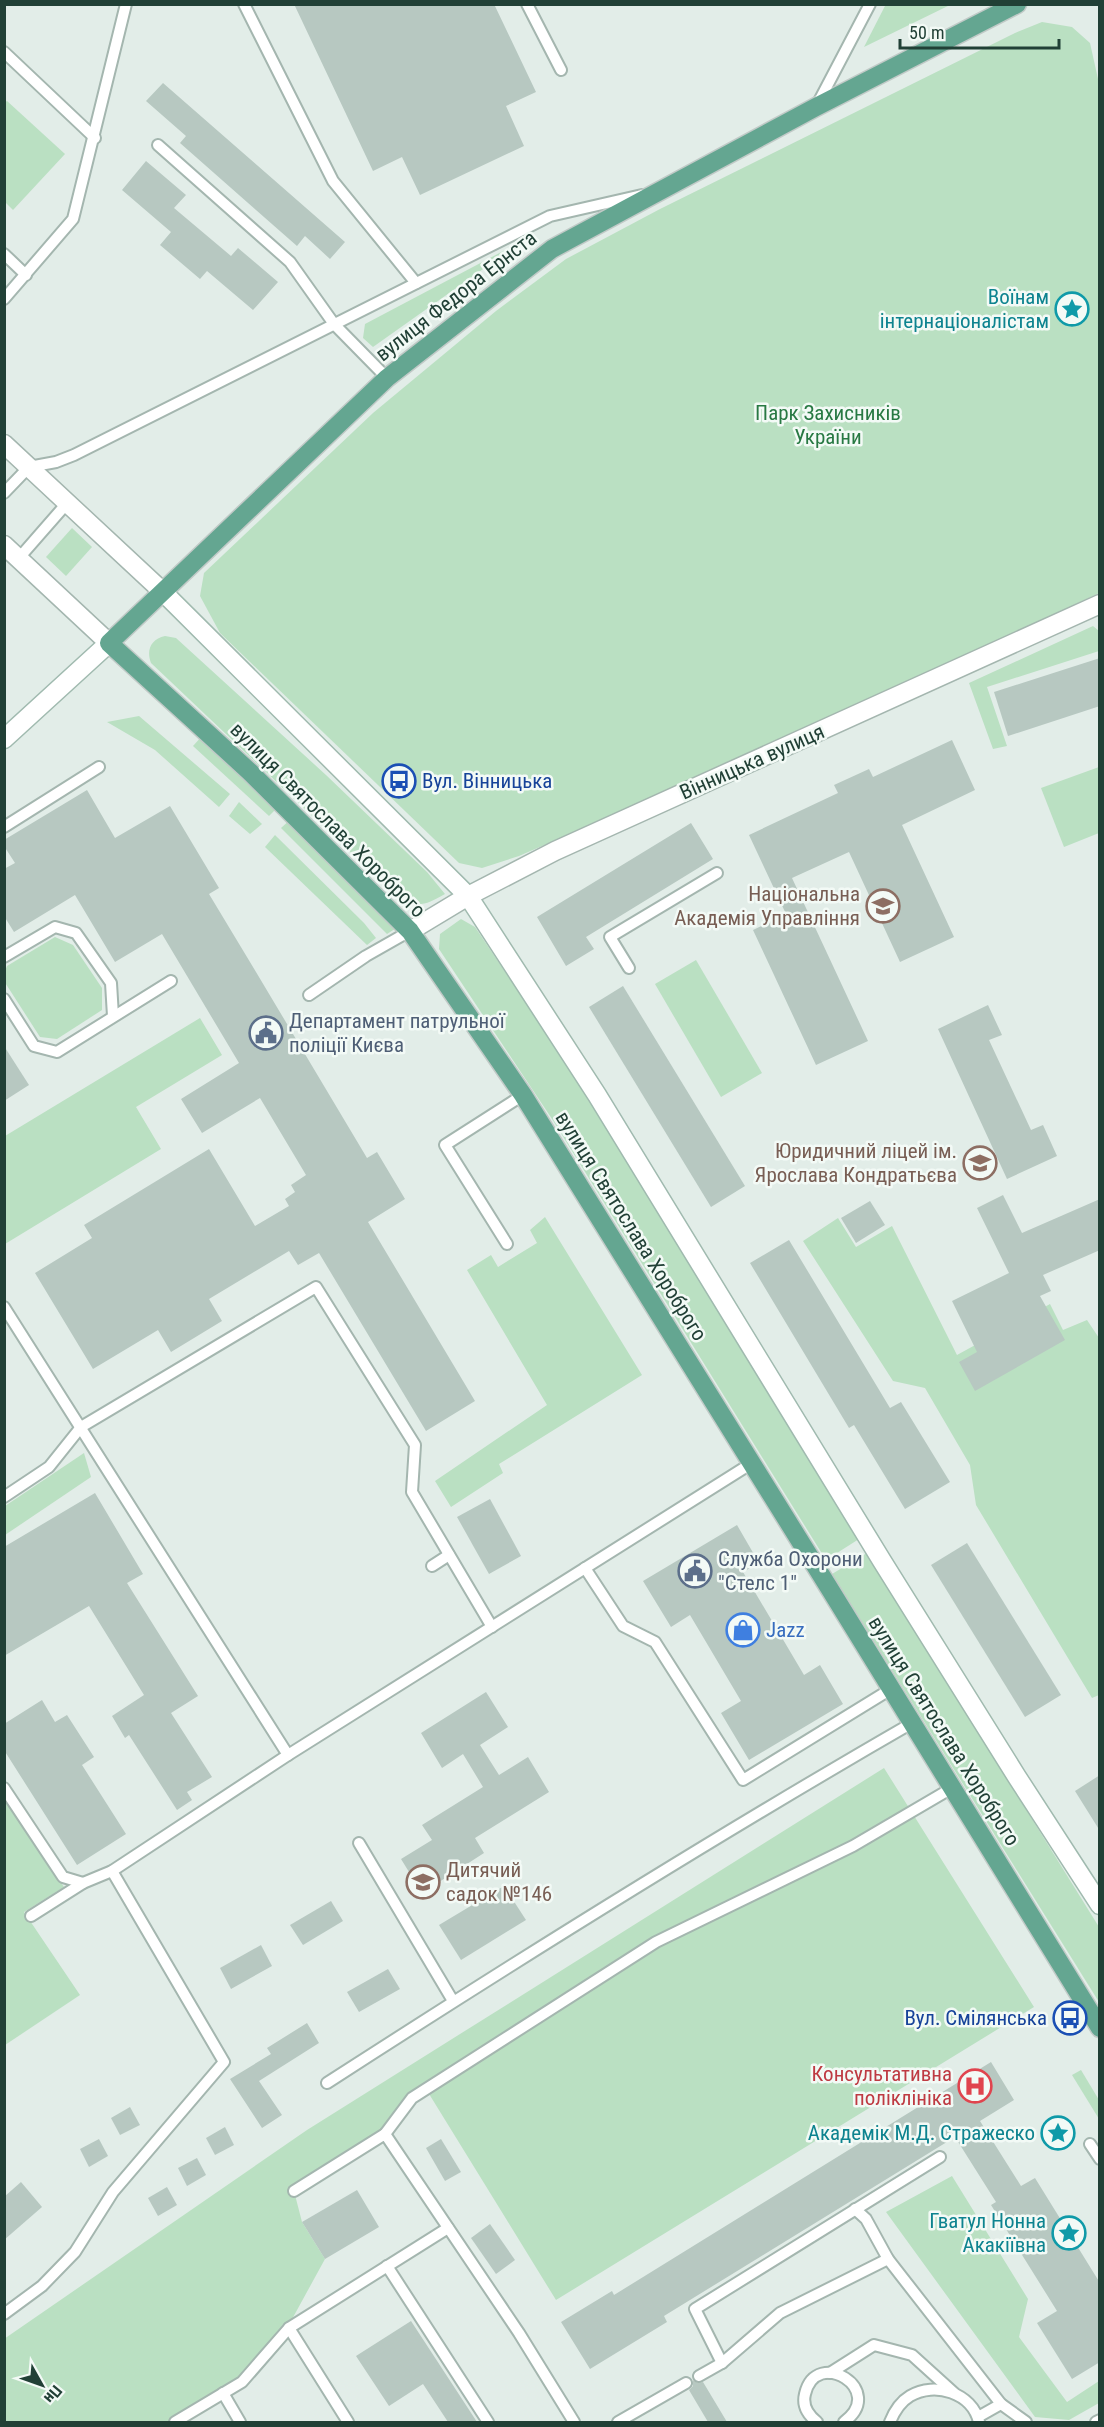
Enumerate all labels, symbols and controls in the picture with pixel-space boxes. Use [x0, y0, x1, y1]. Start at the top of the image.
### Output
scale bar [900, 12, 1059, 50]
text: 50 m [909, 22, 944, 43]
street label: вулиця Федора Ернста [371, 226, 541, 366]
place label: Воїнам інтернаціоналістам [880, 285, 1049, 333]
place icon: Воїнам інтернаціоналістам [1054, 291, 1090, 327]
park label: Парк Захисників України [755, 401, 901, 449]
street label: вулиця Святослава Хороброго [226, 718, 430, 922]
street label: Вінницька вулиця [676, 719, 828, 805]
bus stop icon: Вул. Вінницька [381, 763, 417, 799]
place label: Вул. Вінницька [422, 769, 552, 793]
place label: Національна Академія Управління [674, 882, 860, 930]
school or university icon: Національна Академія Управління [865, 888, 901, 924]
place label: Департамент патрульної поліції Києва [289, 1009, 506, 1057]
public building icon: Департамент патрульної поліції Києва [248, 1015, 284, 1051]
street label: вулиця Святослава Хороброго [550, 1107, 712, 1345]
place label: Юридичний ліцей ім. Ярослава Кондратьєва [755, 1139, 957, 1187]
school or university icon: Юридичний ліцей ім. Ярослава Кондратьєва [962, 1145, 998, 1181]
place label: Служба Охорони "Стелс 1" [718, 1547, 863, 1595]
public building icon: Служба Охорони "Стелс 1" [677, 1553, 713, 1589]
shop icon: Jazz [725, 1612, 761, 1648]
street label: вулиця Святослава Хороброго [863, 1612, 1025, 1850]
place label: Jazz [766, 1618, 805, 1642]
place label: Дитячий садок №146 [446, 1858, 552, 1906]
school or university icon: Дитячий садок №146 [405, 1864, 441, 1900]
bus stop icon: Вул. Смілянська [1052, 2000, 1088, 2036]
place label: Вул. Смілянська [904, 2006, 1047, 2030]
place label: Консультативна поліклініка [812, 2062, 952, 2110]
hospital icon: Консультативна поліклініка [957, 2068, 993, 2104]
place icon: Академік М.Д. Стражеско [1040, 2115, 1076, 2151]
place label: Академік М.Д. Стражеско [808, 2121, 1035, 2145]
place label: Гватул Нонна Акакіївна [929, 2209, 1046, 2257]
place icon: Гватул Нонна Акакіївна [1051, 2215, 1087, 2251]
north arrow [12, 2355, 72, 2415]
text: Пн [40, 2381, 66, 2407]

